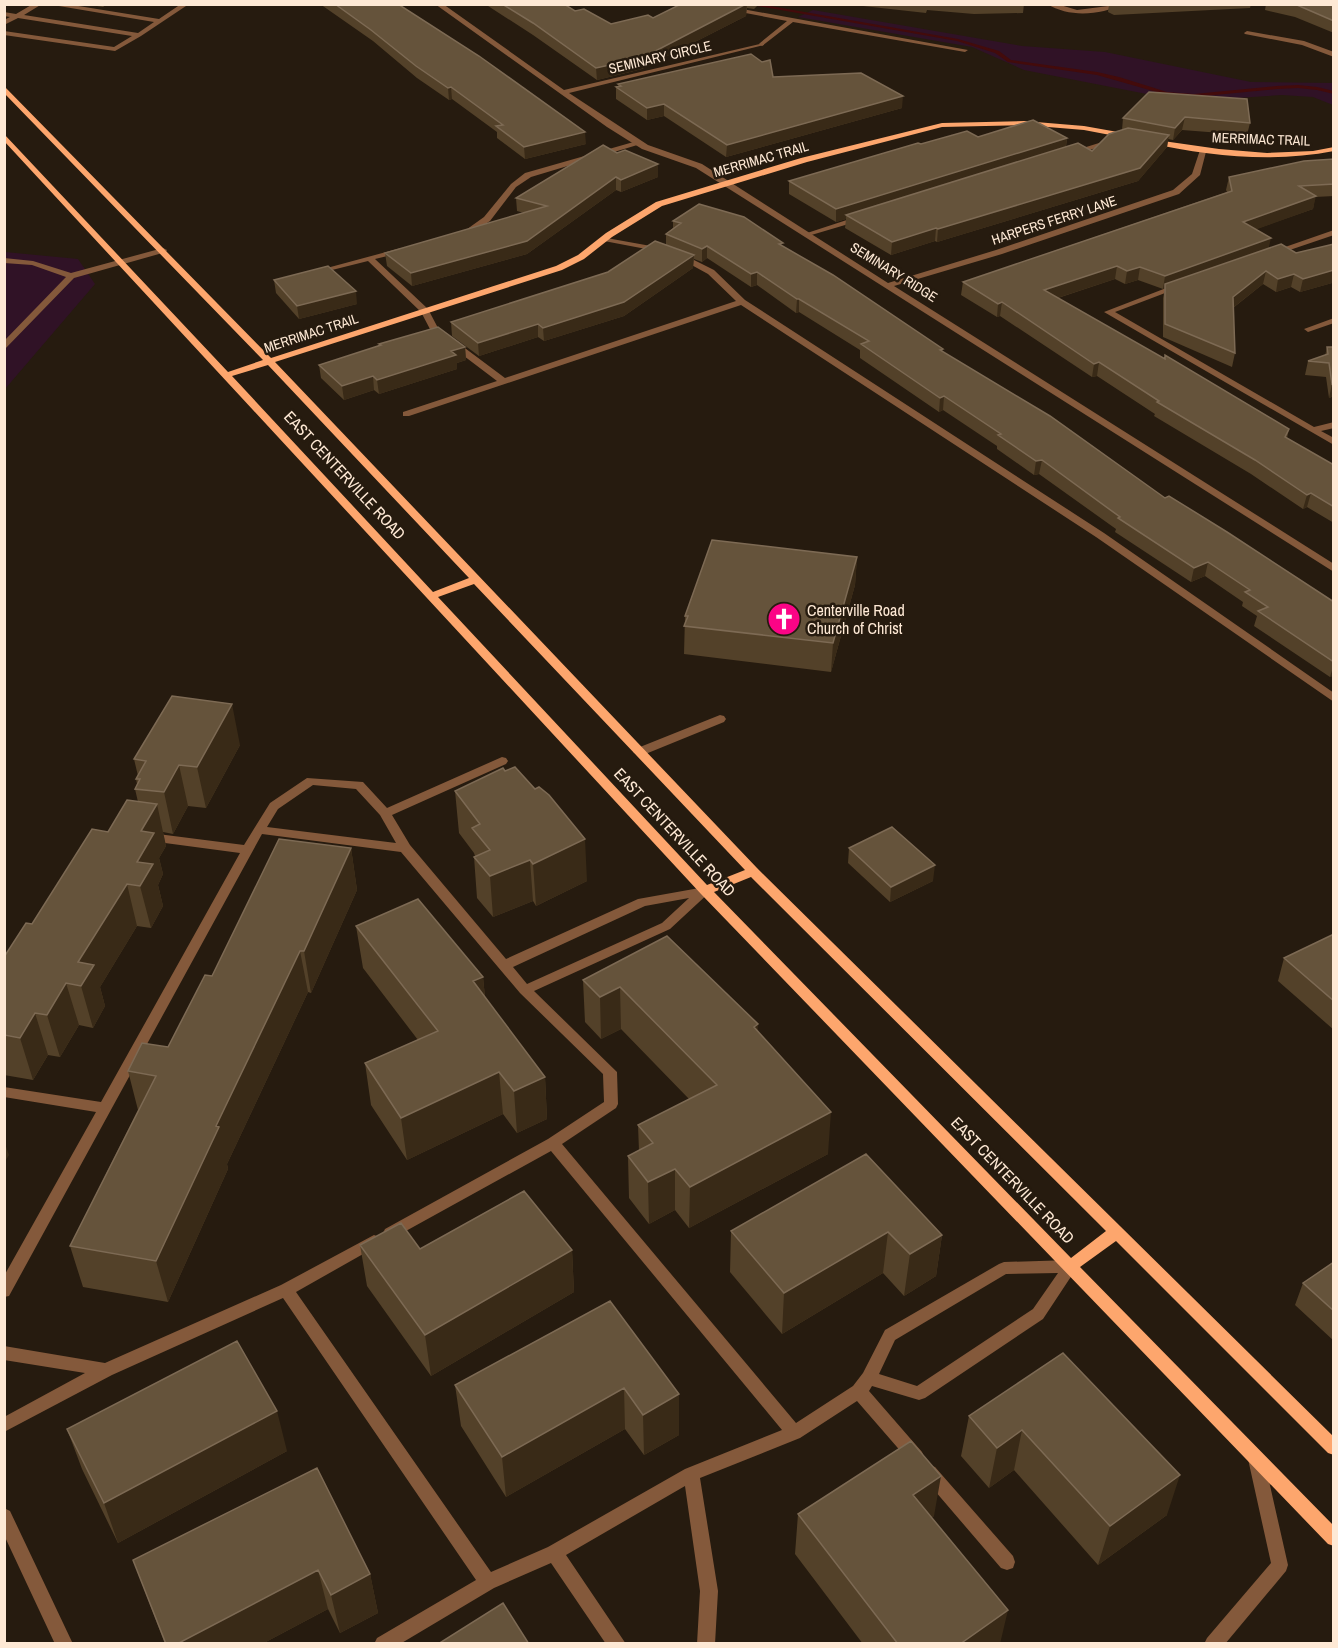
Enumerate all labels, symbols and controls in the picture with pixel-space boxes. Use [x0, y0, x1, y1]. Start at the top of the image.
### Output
street label: SEMINARY CIRCLE [607, 36, 713, 78]
street label: MERRIMAC TRAIL [1212, 128, 1311, 150]
street label: MERRIMAC TRAIL [711, 137, 811, 181]
street label: HARPERS FERRY LANE [989, 191, 1119, 249]
street label: SEMINARY RIDGE [847, 238, 941, 306]
street label: MERRIMAC TRAIL [262, 309, 361, 357]
street label: EAST CENTERVILLE ROAD [279, 406, 411, 544]
place label: Centerville Road Church of Christ [807, 599, 905, 639]
church icon: Centerville Road Church of Christ [766, 601, 802, 637]
street label: EAST CENTERVILLE ROAD [609, 763, 741, 901]
street label: EAST CENTERVILLE ROAD [946, 1112, 1080, 1248]

